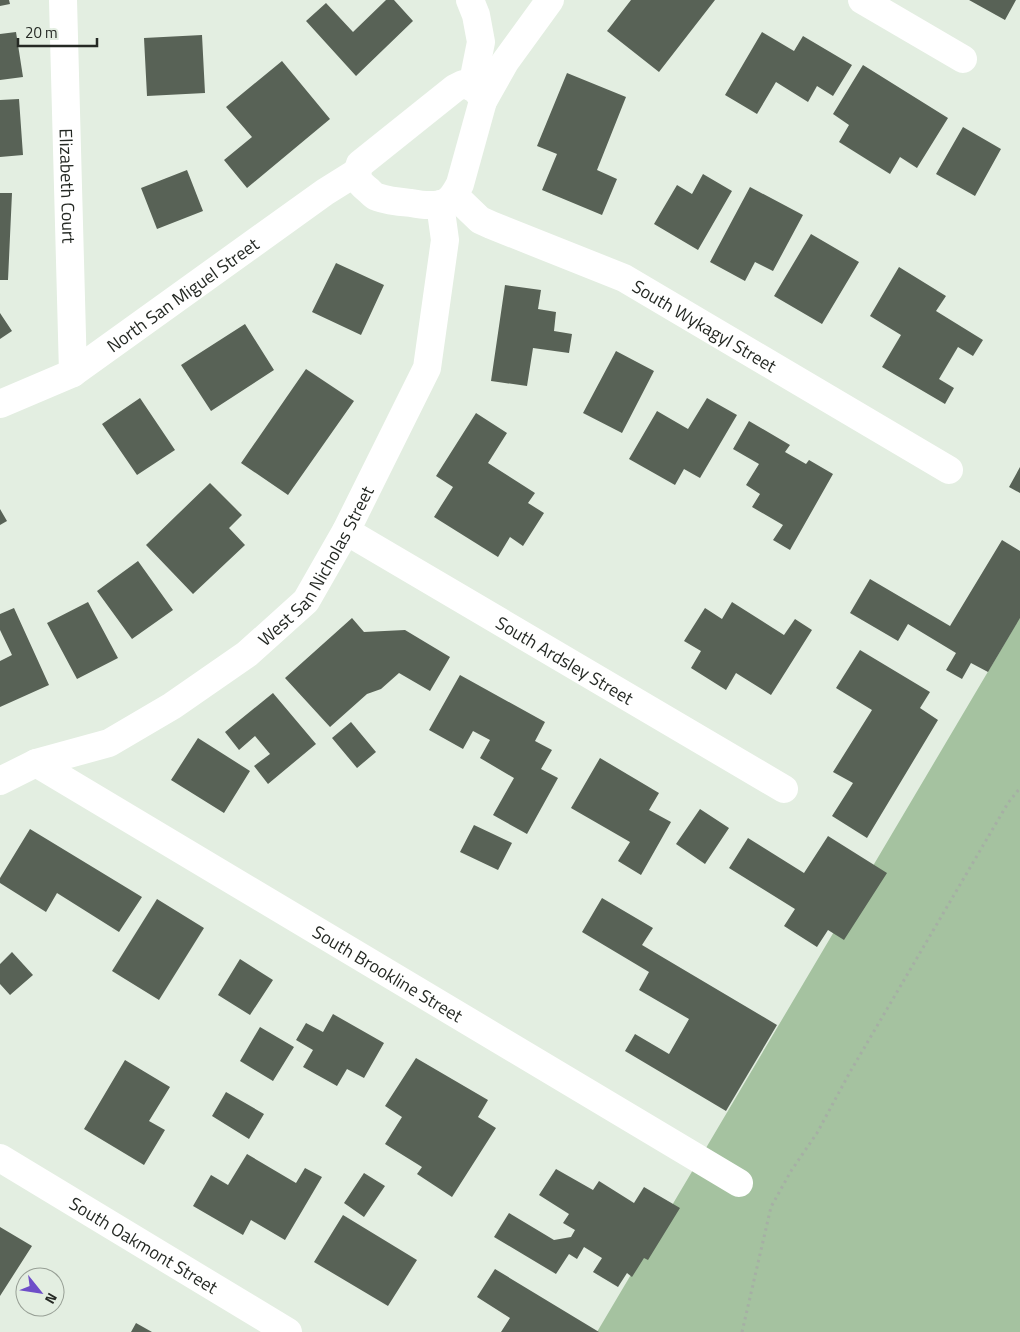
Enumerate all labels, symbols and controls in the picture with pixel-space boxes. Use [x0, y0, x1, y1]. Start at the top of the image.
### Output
scale bar [18, 15, 96, 47]
text: 20 m [25, 21, 58, 44]
street label: Elizabeth Court [53, 128, 83, 244]
street label: North San Miguel Street [101, 230, 265, 358]
street label: South Wykagyl Street [627, 272, 783, 379]
street label: West San Nicholas Street [252, 480, 380, 652]
street label: South Ardsley Street [491, 609, 639, 711]
street label: South Brookline Street [308, 918, 469, 1029]
street label: South Oakmont Street [64, 1190, 224, 1301]
north arrow [15, 1267, 65, 1317]
text: N [40, 1289, 63, 1308]

